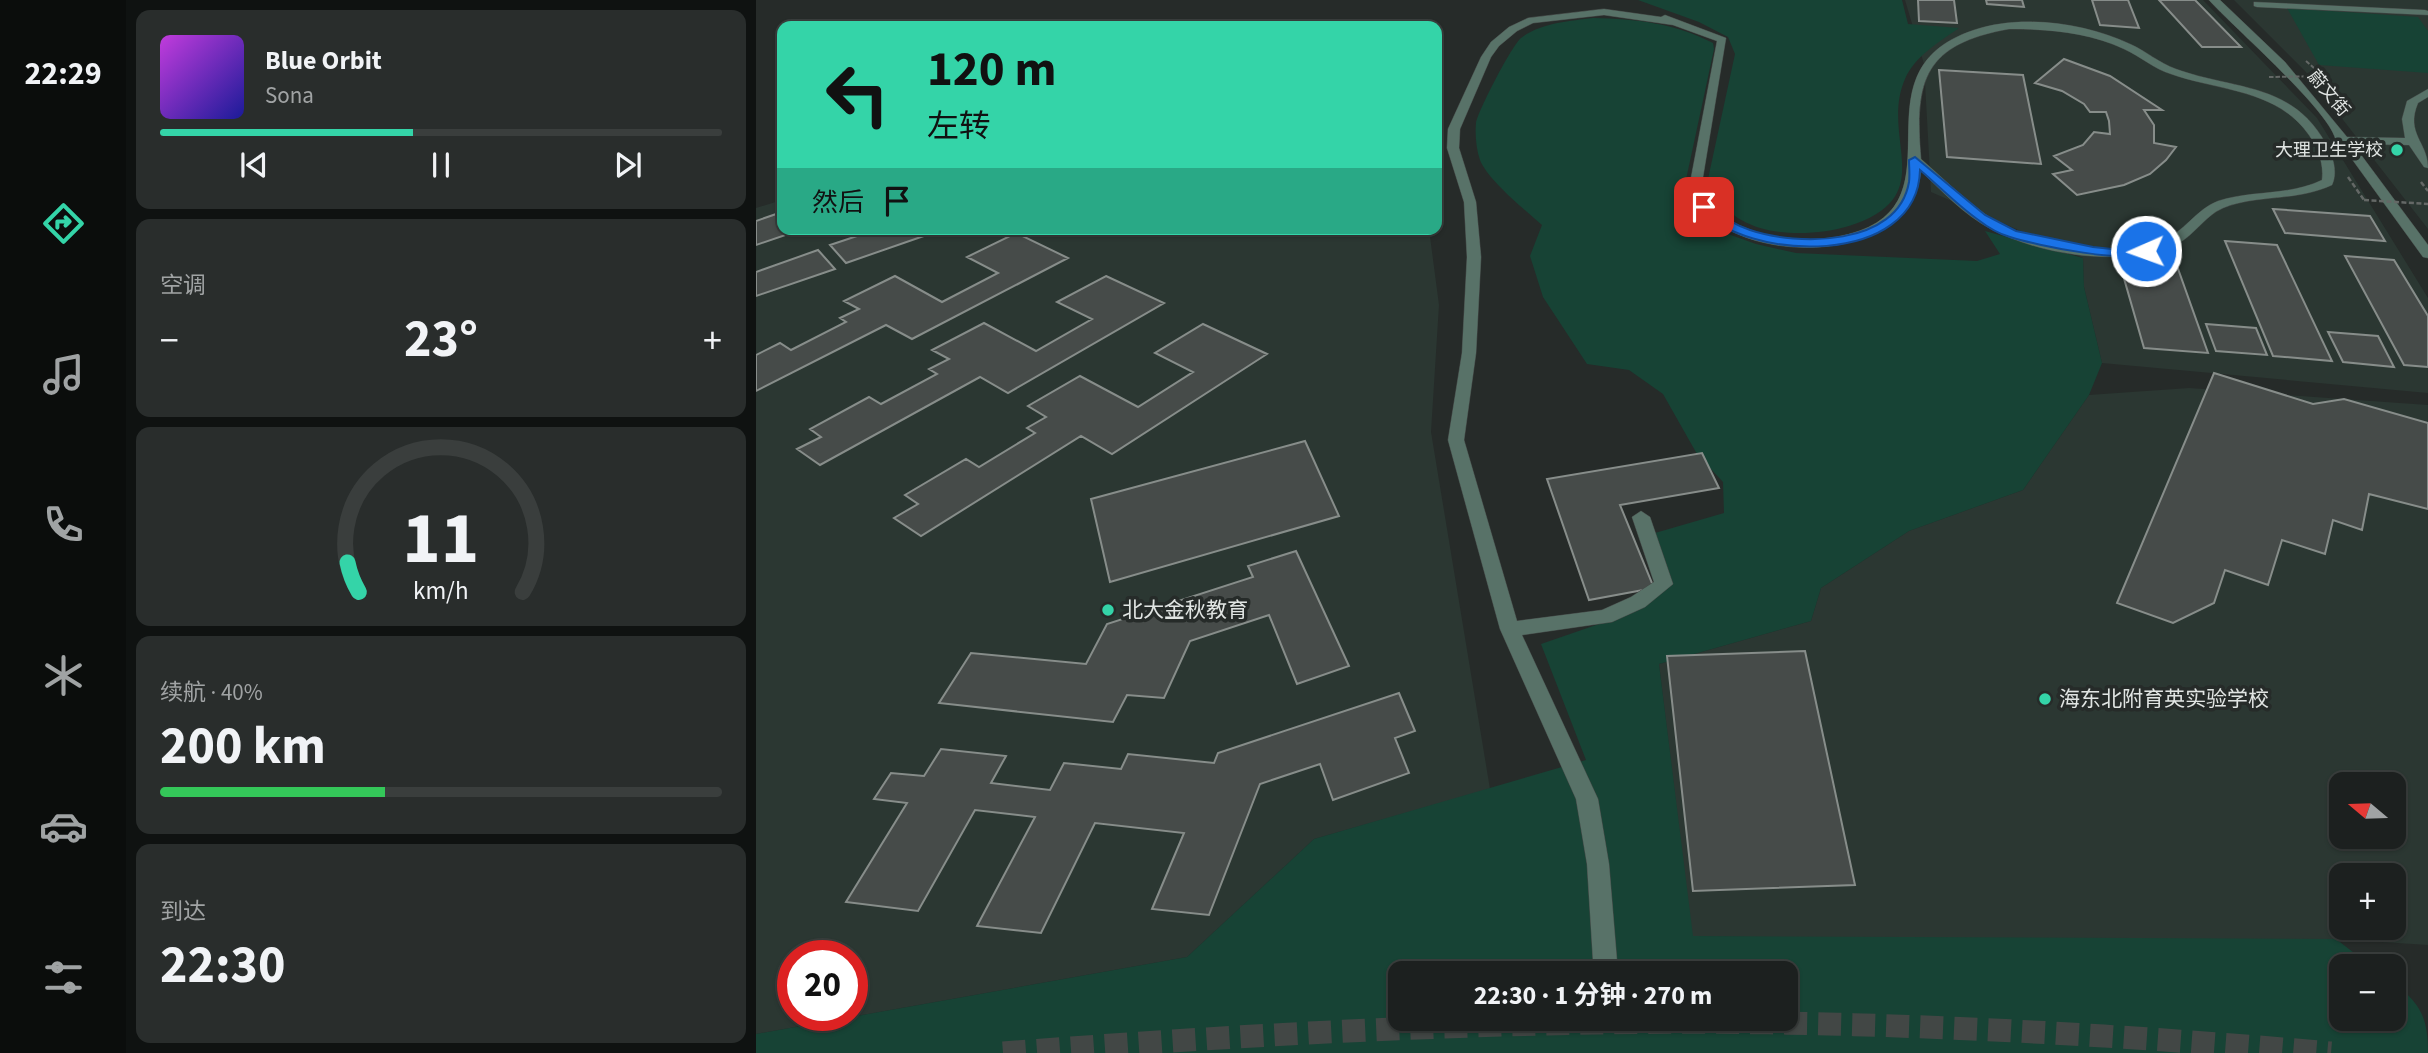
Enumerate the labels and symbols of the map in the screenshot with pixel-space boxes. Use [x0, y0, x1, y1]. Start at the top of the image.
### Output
street label: 蔚文街 [2302, 65, 2356, 122]
place label: 大理卫生学校 [2275, 138, 2383, 163]
marker: 大理卫生学校 [2389, 142, 2405, 158]
pin [1674, 177, 1734, 237]
position arrow [2109, 214, 2183, 288]
place label: 北大金秋教育 [1122, 595, 1248, 625]
marker: 北大金秋教育 [1100, 602, 1116, 618]
place label: 海东北附育英实验学校 [2059, 684, 2269, 714]
marker: 海东北附育英实验学校 [2037, 691, 2053, 707]
north arrow [2329, 772, 2406, 849]
speed limit sign: 20 [777, 940, 868, 1031]

